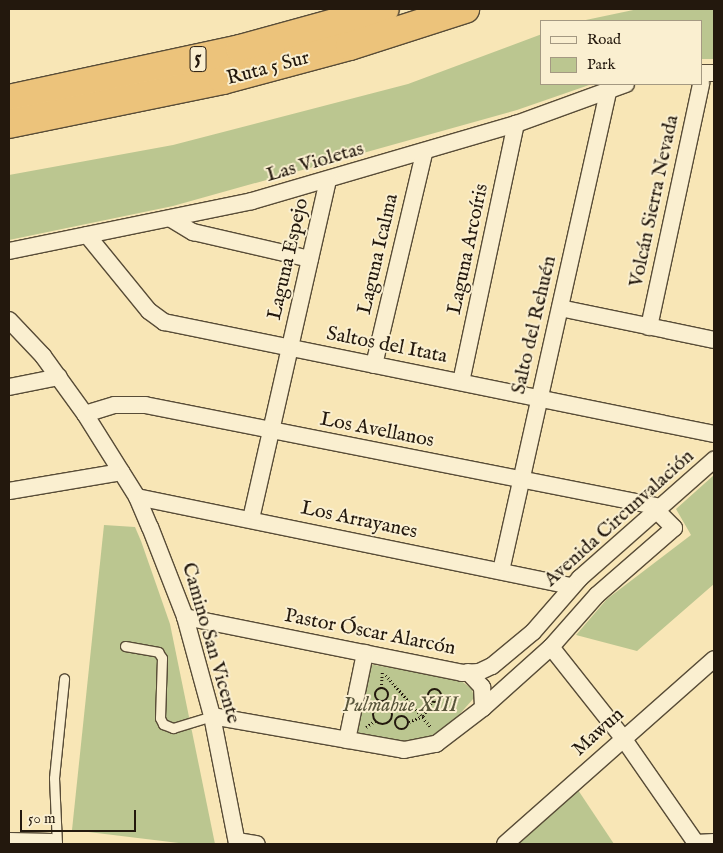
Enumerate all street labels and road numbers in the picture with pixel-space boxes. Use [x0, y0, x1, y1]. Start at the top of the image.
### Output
road number: 5 [189, 42, 207, 76]
street label: Ruta 5 Sur [224, 45, 312, 91]
street label: Volcán Sierra Nevada [624, 113, 684, 289]
street label: Las Violetas [263, 137, 367, 187]
street label: Laguna Arcoíris [442, 181, 494, 317]
street label: Laguna Icalma [352, 191, 404, 317]
street label: Laguna Espejo [262, 196, 314, 322]
street label: Salto del Rehuén [506, 254, 562, 396]
street label: Saltos del Itata [325, 322, 449, 368]
street label: Los Avellanos [318, 407, 436, 453]
street label: Avenida Circunvalación [539, 444, 699, 592]
street label: Los Arrayanes [299, 496, 419, 544]
street label: Camino San Vicente [177, 560, 245, 726]
street label: Pastor Óscar Alarcón [282, 604, 458, 660]
street label: Mawun [567, 703, 629, 761]

